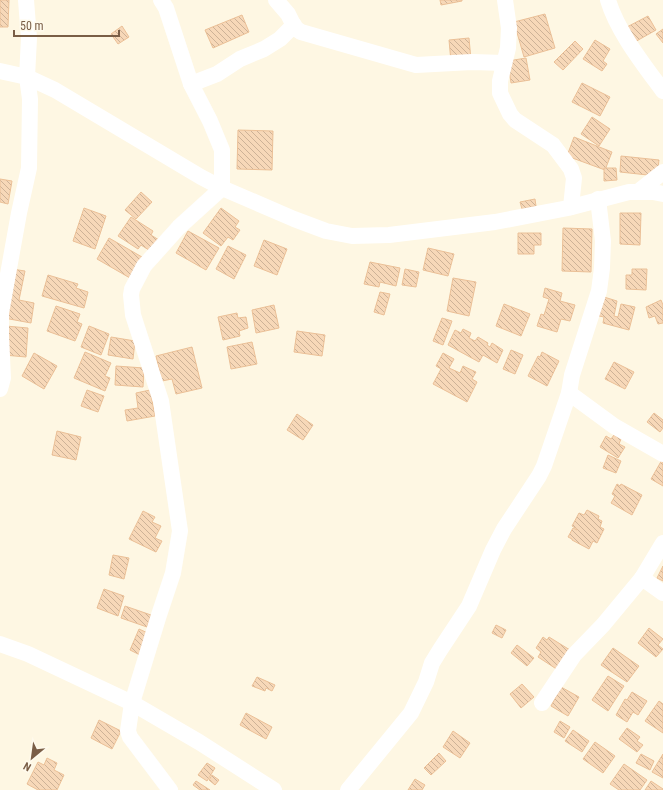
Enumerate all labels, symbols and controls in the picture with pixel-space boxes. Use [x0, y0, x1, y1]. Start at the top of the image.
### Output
scale bar [14, 12, 119, 38]
text: 50 m [20, 19, 44, 33]
north arrow [12, 738, 52, 778]
text: N [21, 759, 33, 774]

